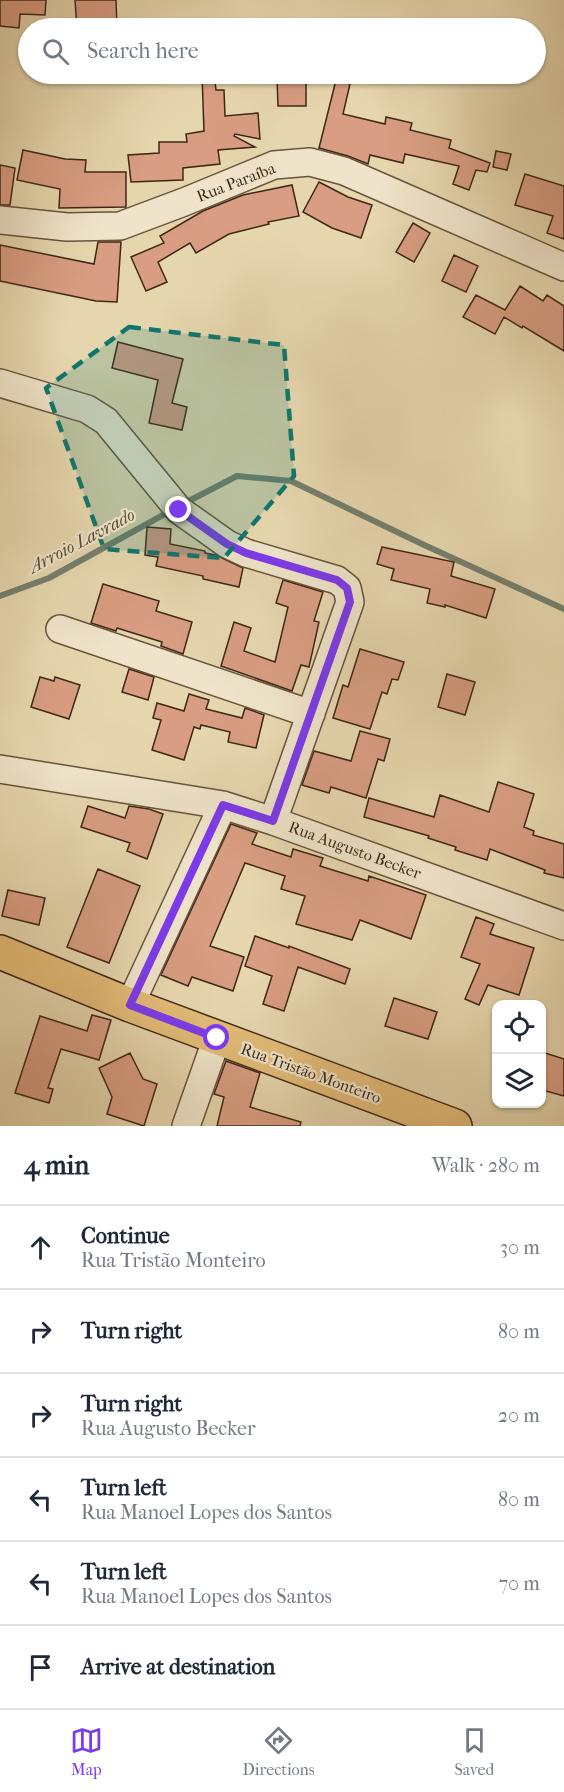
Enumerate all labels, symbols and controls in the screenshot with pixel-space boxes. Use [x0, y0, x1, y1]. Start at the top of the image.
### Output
search box [18, 18, 546, 84]
icon: search [39, 35, 72, 68]
text: Search here [87, 38, 199, 64]
street label: Rua Paraíba [194, 158, 279, 206]
route end [165, 496, 191, 522]
water label: Arroio Lavrado [24, 504, 139, 579]
street label: Rua Augusto Becker [286, 817, 424, 883]
map controls [492, 1000, 546, 1108]
button: locate [492, 1000, 546, 1054]
route start [203, 1024, 229, 1050]
street label: Rua Tristão Monteiro [238, 1039, 384, 1107]
button: layers [492, 1054, 546, 1108]
text: 4 min [24, 1150, 89, 1181]
text: Walk · 280 m [432, 1154, 540, 1177]
text: Continue [81, 1223, 170, 1249]
icon: ahead [24, 1231, 57, 1264]
text: 30 m [500, 1236, 540, 1259]
text: Rua Tristão Monteiro [81, 1249, 266, 1272]
icon: right [24, 1315, 57, 1348]
text: Turn right [81, 1318, 182, 1344]
text: 80 m [498, 1320, 540, 1343]
text: Turn right [81, 1391, 182, 1417]
icon: right [24, 1399, 57, 1432]
text: 20 m [498, 1404, 540, 1427]
text: Rua Augusto Becker [81, 1417, 255, 1440]
text: Turn left [81, 1475, 167, 1501]
icon: left [24, 1483, 57, 1516]
text: 80 m [498, 1488, 540, 1511]
text: Rua Manoel Lopes dos Santos [81, 1501, 332, 1524]
text: Turn left [81, 1559, 167, 1585]
icon: left [24, 1567, 57, 1600]
text: 70 m [498, 1572, 540, 1595]
text: Rua Manoel Lopes dos Santos [81, 1585, 332, 1608]
icon: arrive [24, 1651, 57, 1684]
text: Arrive at destination [81, 1654, 275, 1680]
tab: Map [70, 1724, 103, 1779]
tab: Directions [243, 1724, 315, 1779]
tab: Saved [454, 1724, 494, 1779]

